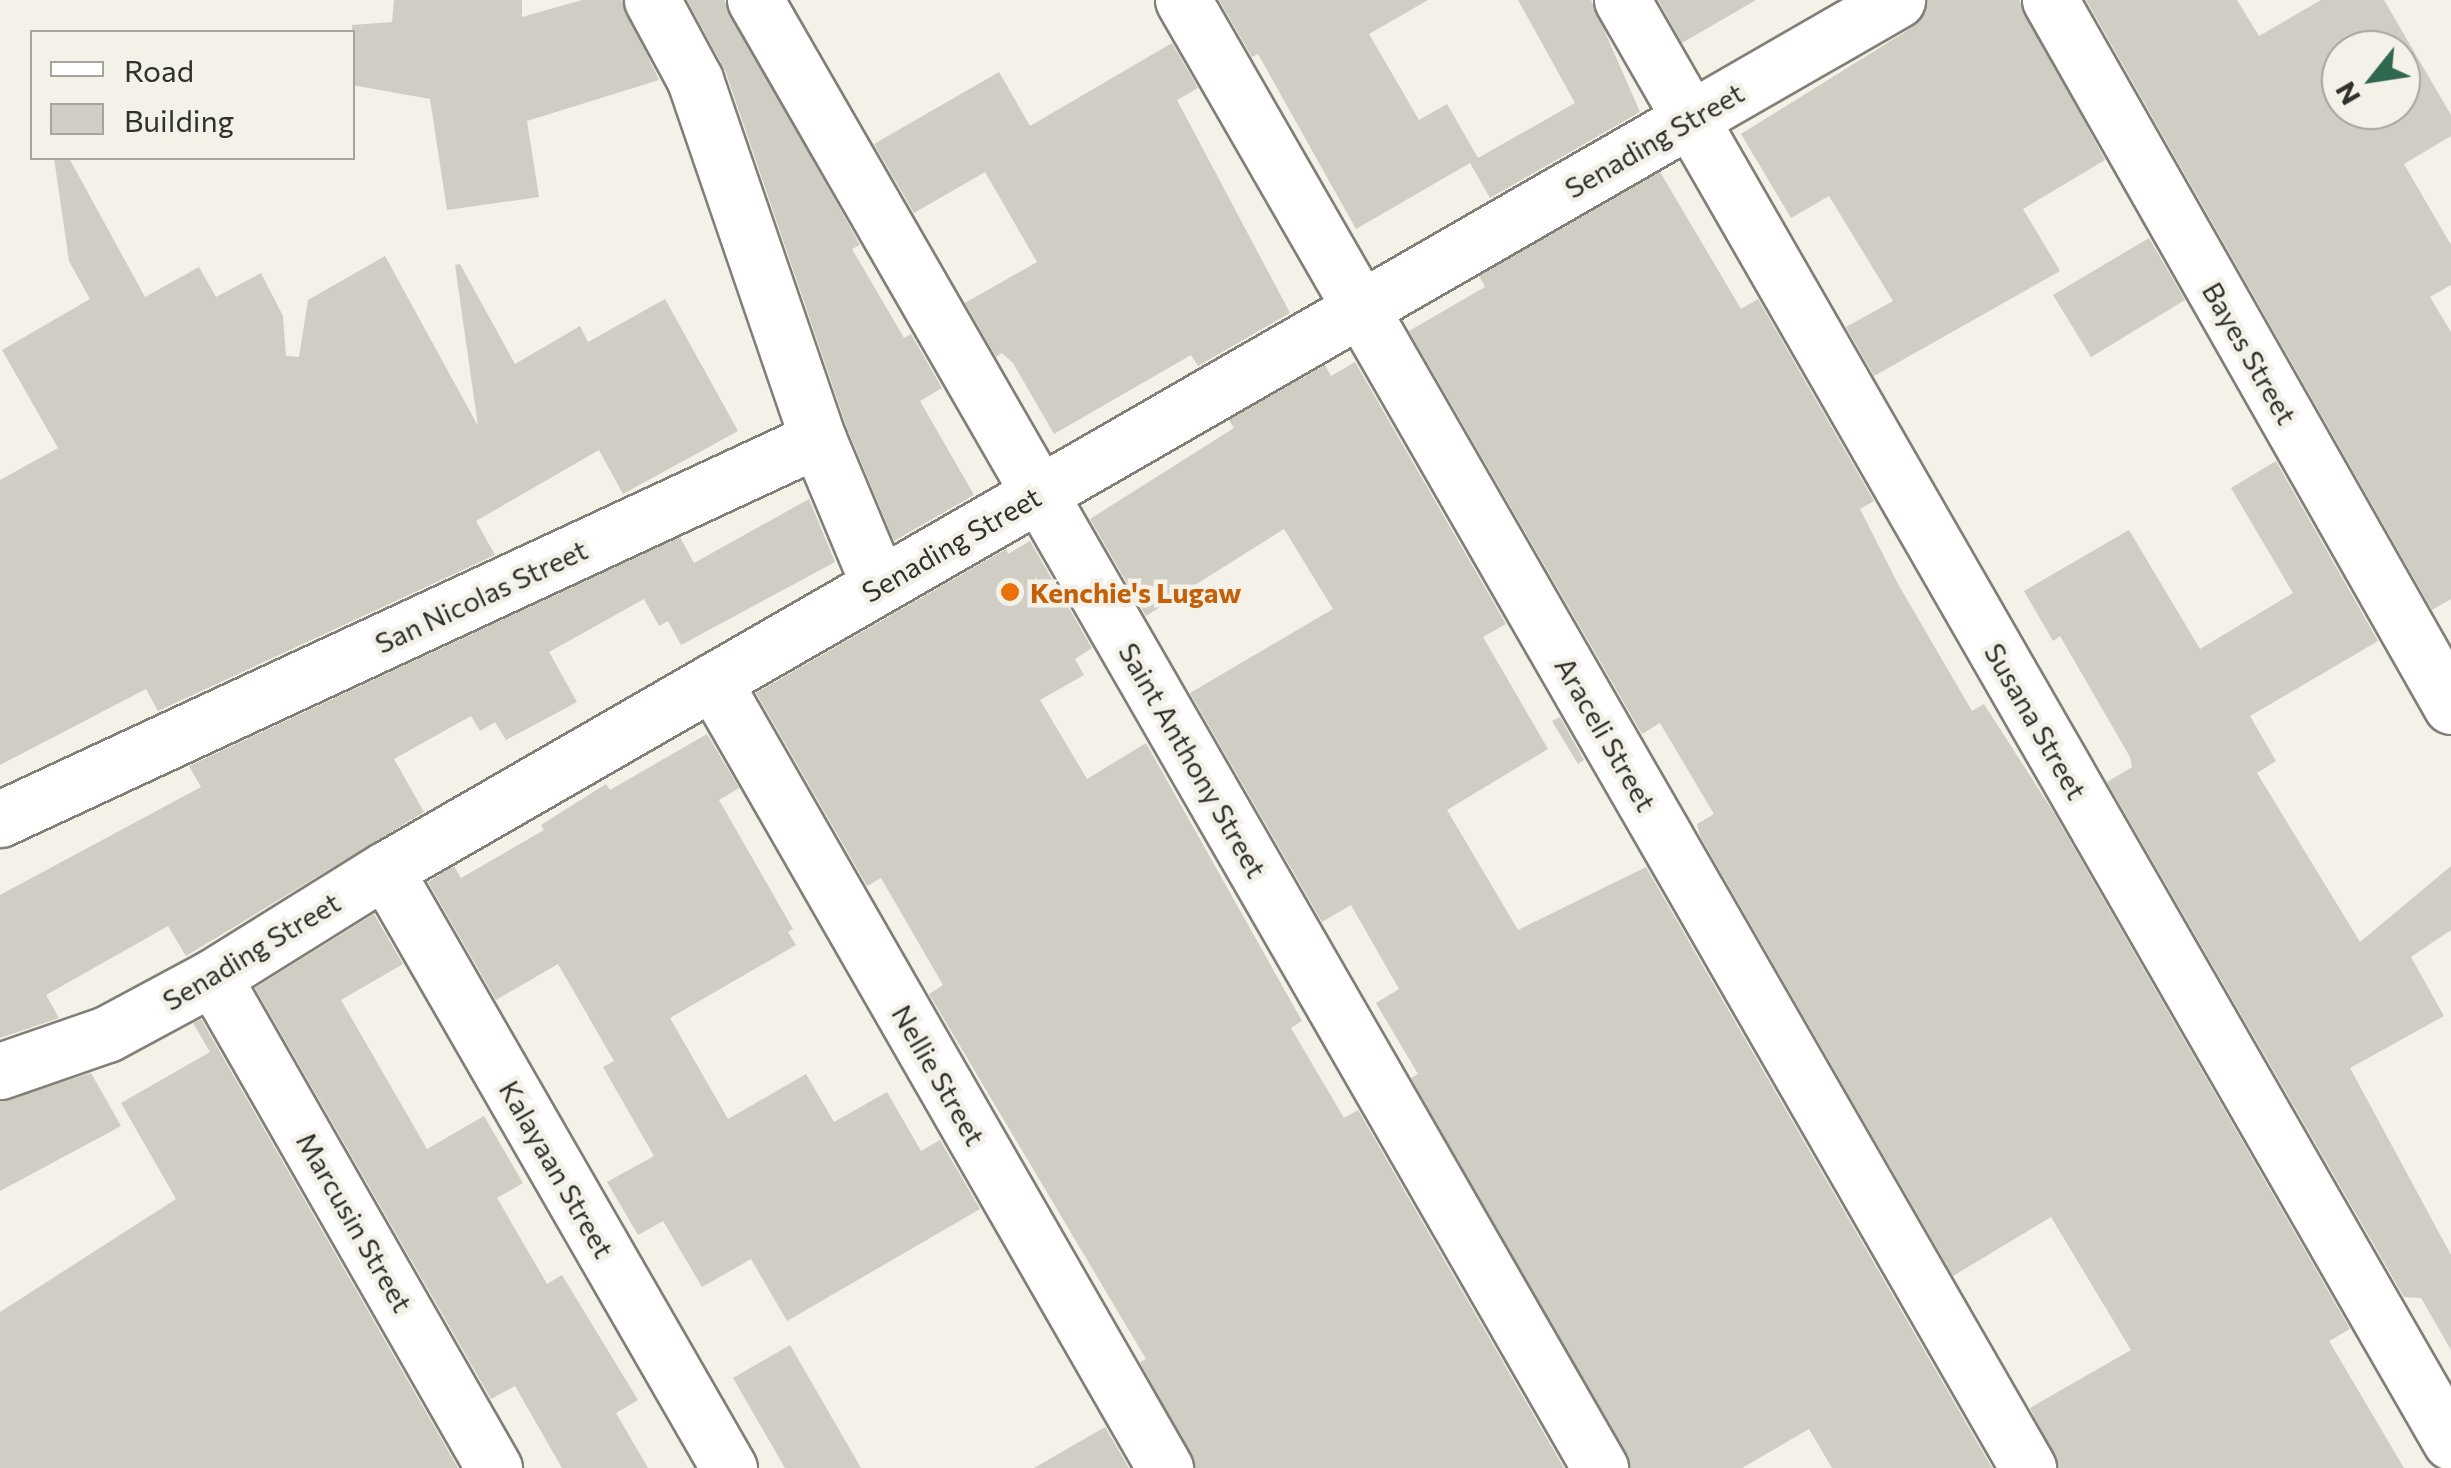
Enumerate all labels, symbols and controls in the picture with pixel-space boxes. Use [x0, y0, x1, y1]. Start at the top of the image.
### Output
legend [30, 30, 355, 160]
north arrow [2321, 30, 2421, 130]
text: Road [124, 51, 194, 88]
street label: Senading Street [1559, 75, 1749, 205]
text: N [2327, 76, 2367, 112]
text: Building [124, 101, 234, 138]
street label: Bayes Street [2196, 276, 2304, 430]
street label: Senading Street [856, 479, 1046, 609]
street label: San Nicolas Street [370, 532, 592, 660]
place label: Kenchie's Lugaw [1030, 575, 1241, 609]
marker: Kenchie's Lugaw [999, 581, 1021, 603]
street label: Saint Anthony Street [1112, 637, 1274, 883]
street label: Susana Street [1978, 637, 2094, 805]
street label: Araceli Street [1548, 651, 1664, 817]
street label: Senading Street [156, 885, 346, 1017]
street label: Nellie Street [885, 999, 993, 1151]
street label: Kalayaan Street [493, 1074, 621, 1264]
street label: Marcusin Street [290, 1126, 420, 1318]

